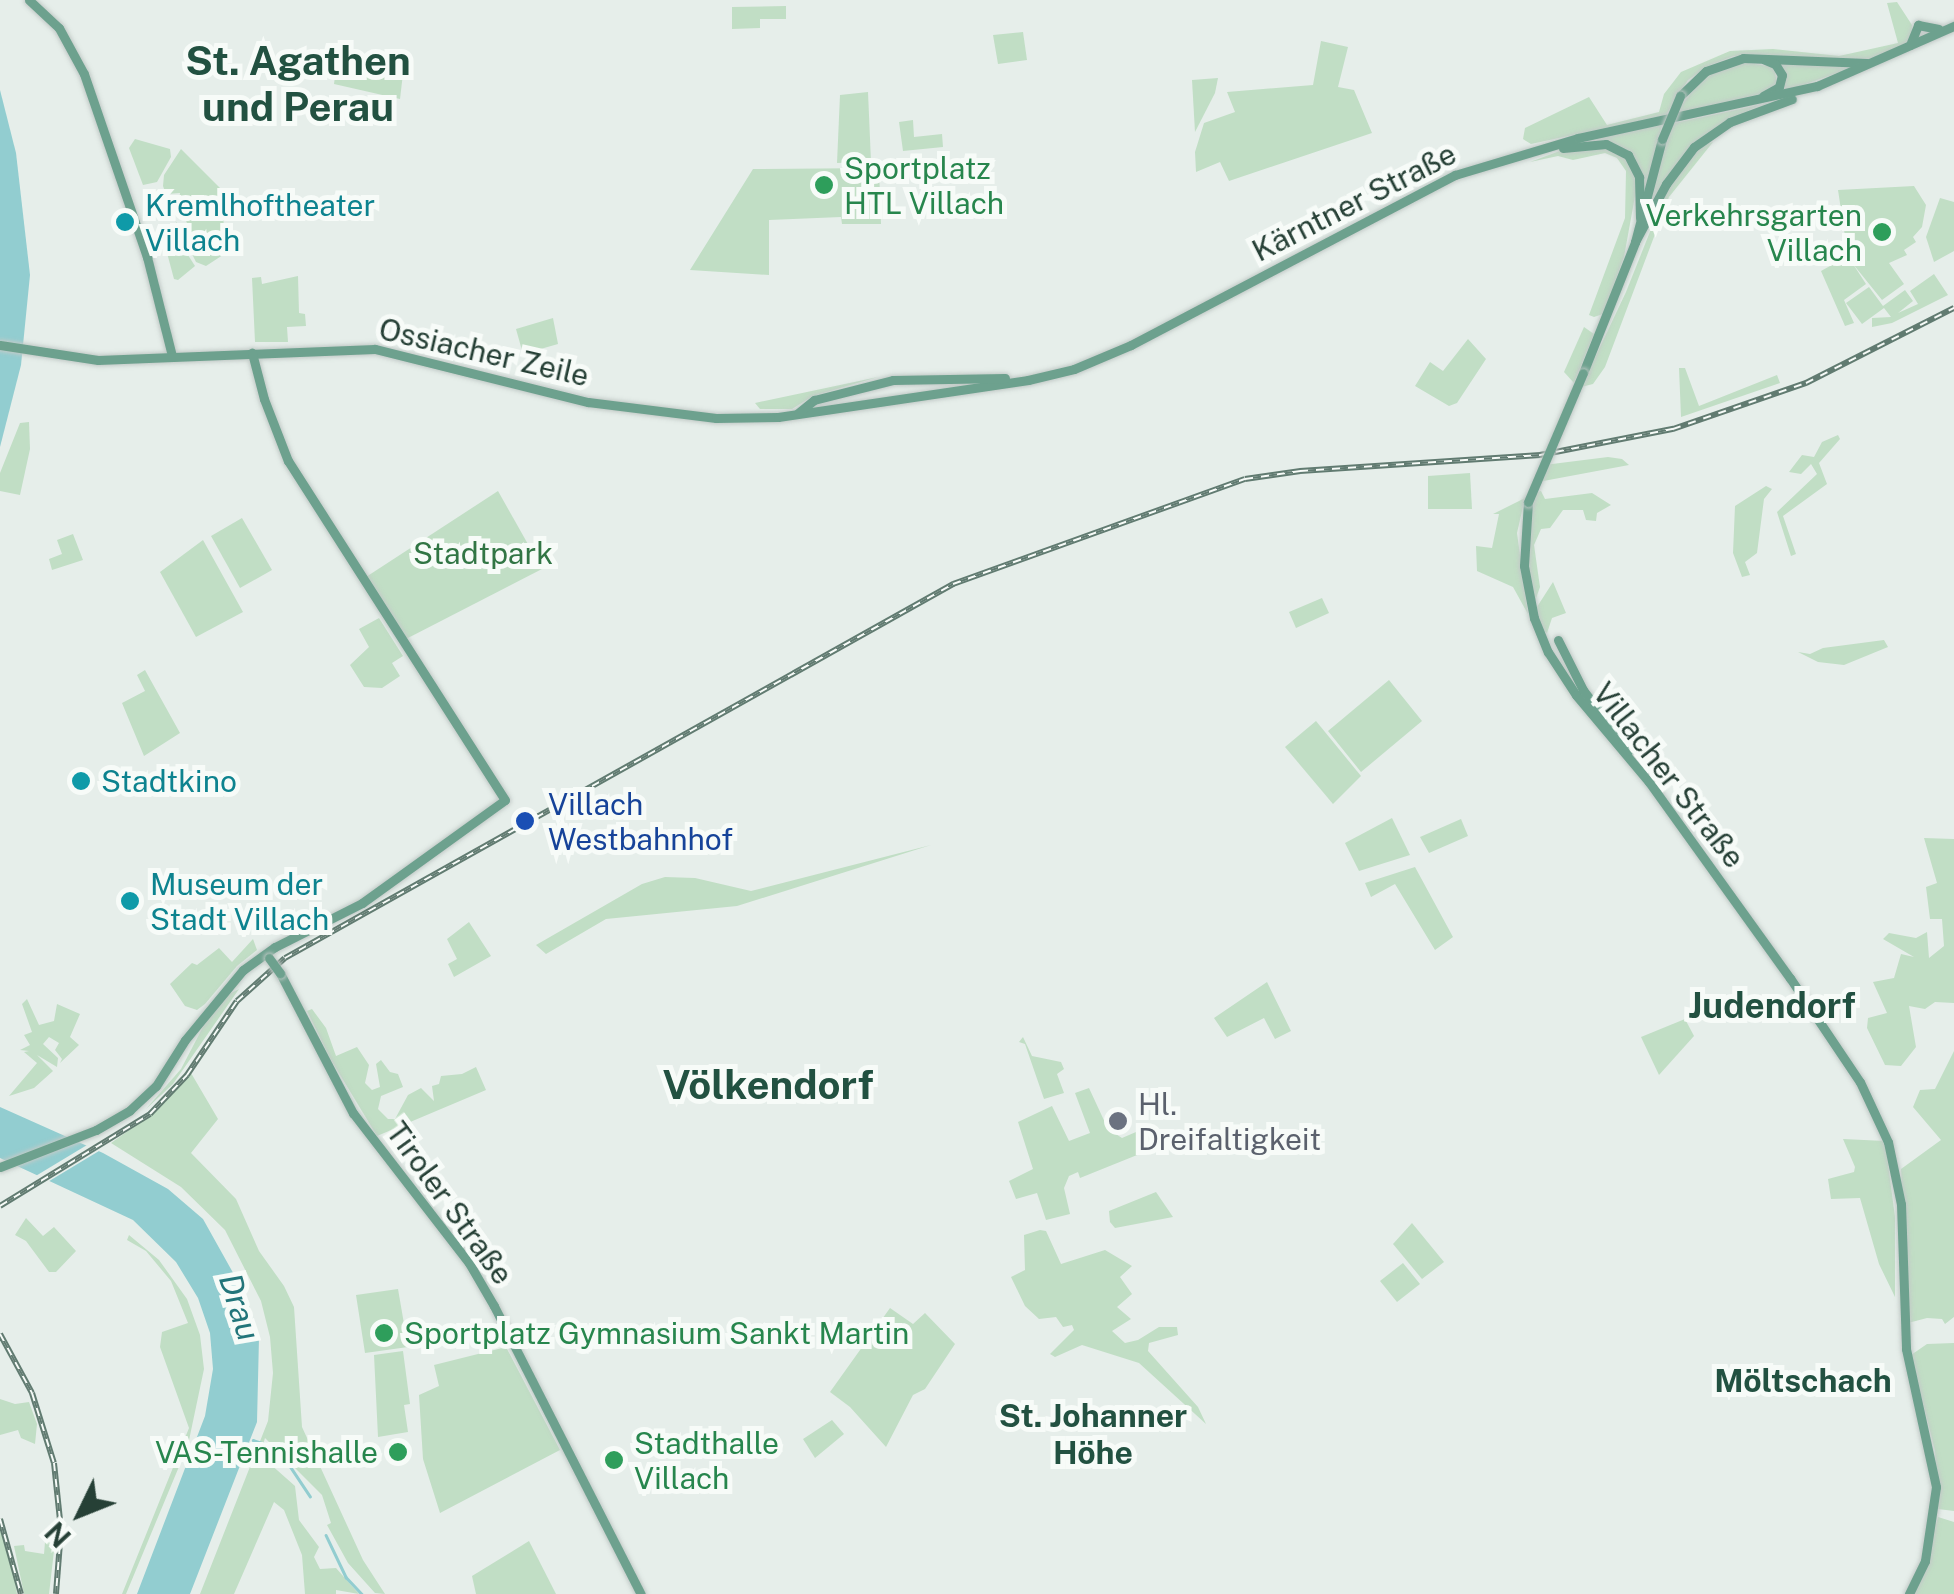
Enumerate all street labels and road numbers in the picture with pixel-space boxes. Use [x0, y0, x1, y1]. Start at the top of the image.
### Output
street label: Kärntner Straße [1246, 135, 1462, 269]
street label: Ossiacher Zeile [376, 310, 592, 394]
street label: Villacher Straße [1586, 675, 1752, 875]
street label: Tiroler Straße [379, 1115, 521, 1291]

